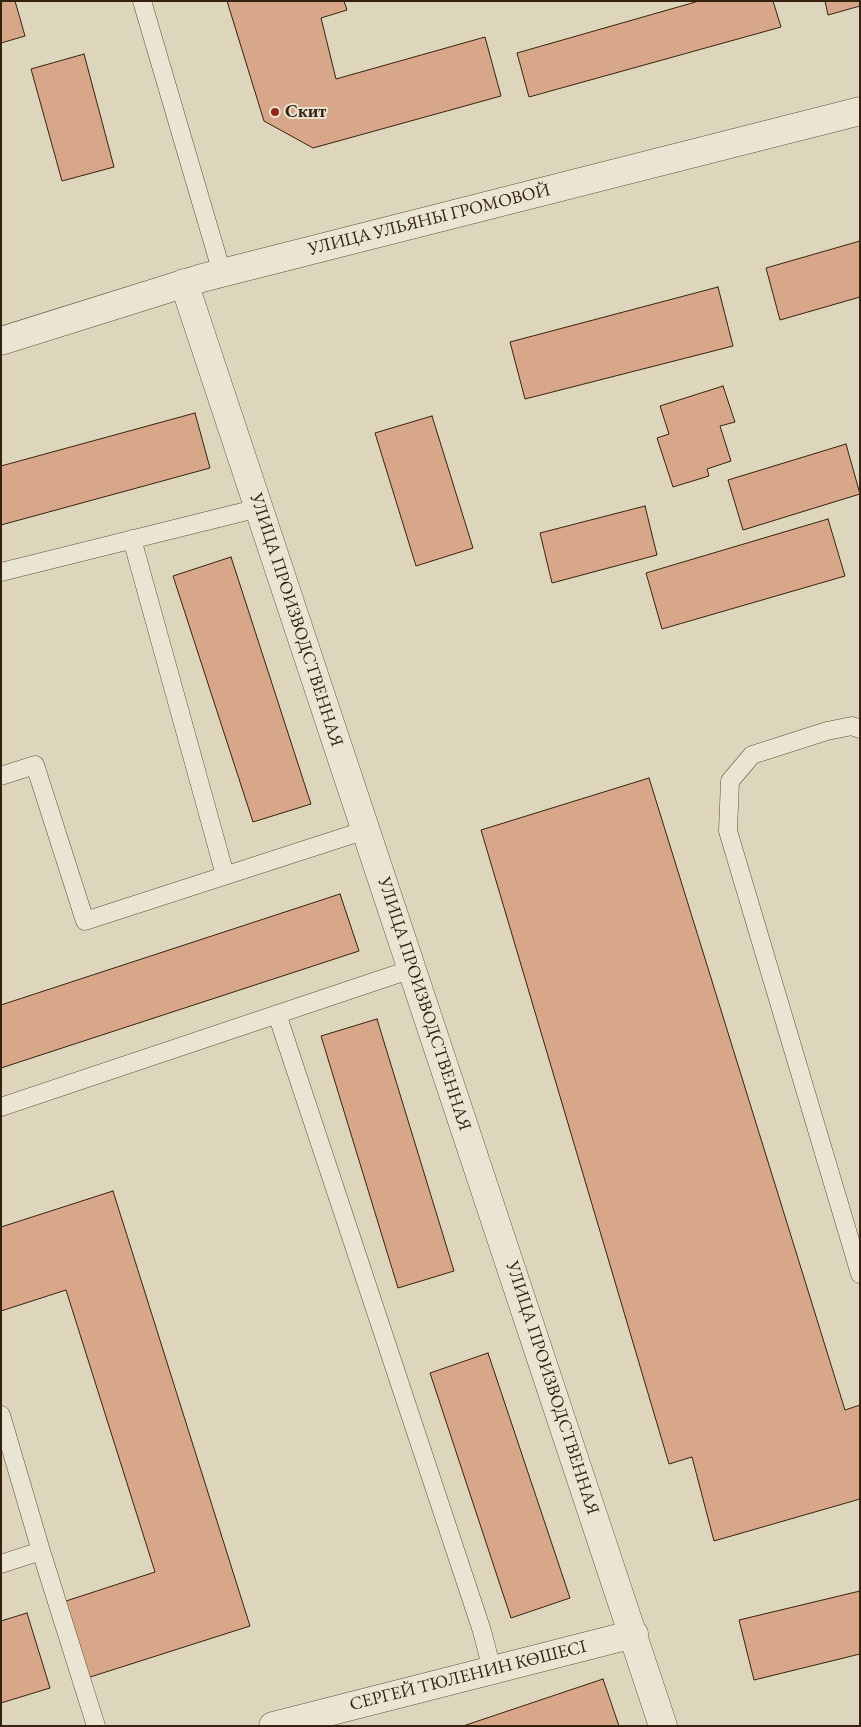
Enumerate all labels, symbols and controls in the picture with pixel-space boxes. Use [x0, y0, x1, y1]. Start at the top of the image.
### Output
place label: Скит [285, 101, 326, 123]
marker: Скит [269, 106, 281, 118]
street label: УЛИЦА УЛЬЯНЫ ГРОМОВОЙ [306, 179, 552, 261]
street label: УЛИЦА ПРОИЗВОДСТВЕННАЯ [245, 490, 347, 750]
street label: УЛИЦА ПРОИЗВОДСТВЕННАЯ [373, 874, 475, 1134]
street label: УЛИЦА ПРОИЗВОДСТВЕННАЯ [501, 1258, 603, 1518]
street label: СЕРГЕЙ ТЮЛЕНИН КӨШЕСІ [347, 1636, 589, 1716]

